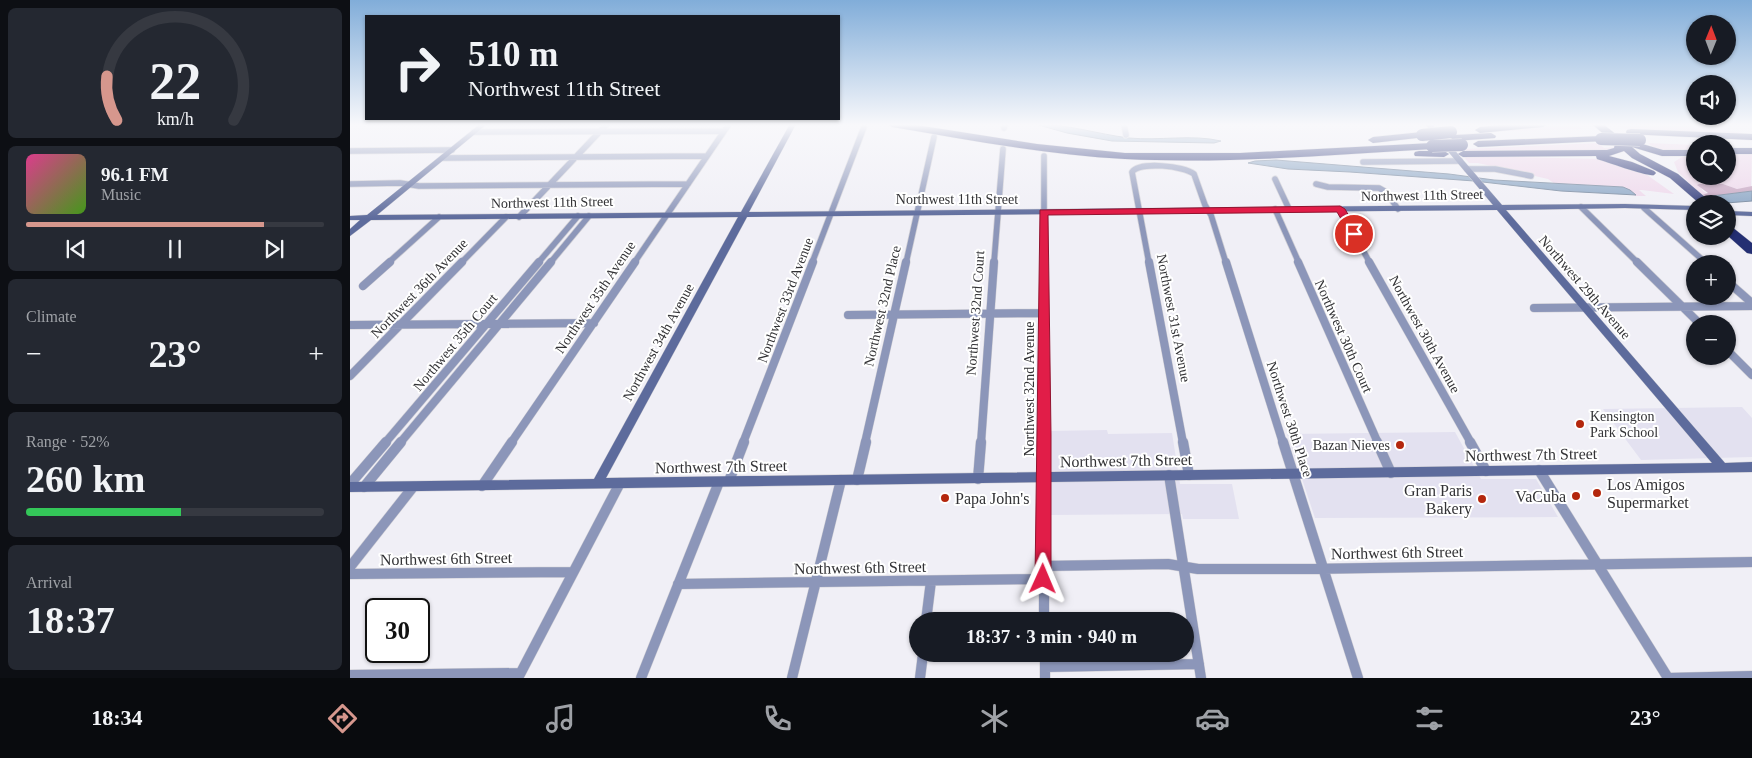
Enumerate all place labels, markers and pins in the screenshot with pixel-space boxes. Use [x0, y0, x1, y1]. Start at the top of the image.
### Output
pin [1333, 213, 1375, 255]
place label: Kensington Park School [1590, 409, 1658, 440]
marker: Kensington Park School [1574, 418, 1586, 430]
place label: Bazan Nieves [1313, 438, 1390, 453]
marker: Bazan Nieves [1394, 439, 1406, 451]
place label: Los Amigos Supermarket [1607, 476, 1689, 512]
place label: Gran Paris Bakery [1404, 482, 1472, 518]
marker: Los Amigos Supermarket [1591, 487, 1603, 499]
place label: VaCuba [1515, 488, 1566, 505]
place label: Papa John's [955, 490, 1029, 508]
marker: VaCuba [1570, 490, 1582, 502]
marker: Papa John's [939, 492, 951, 504]
marker: Gran Paris Bakery [1476, 493, 1488, 505]

